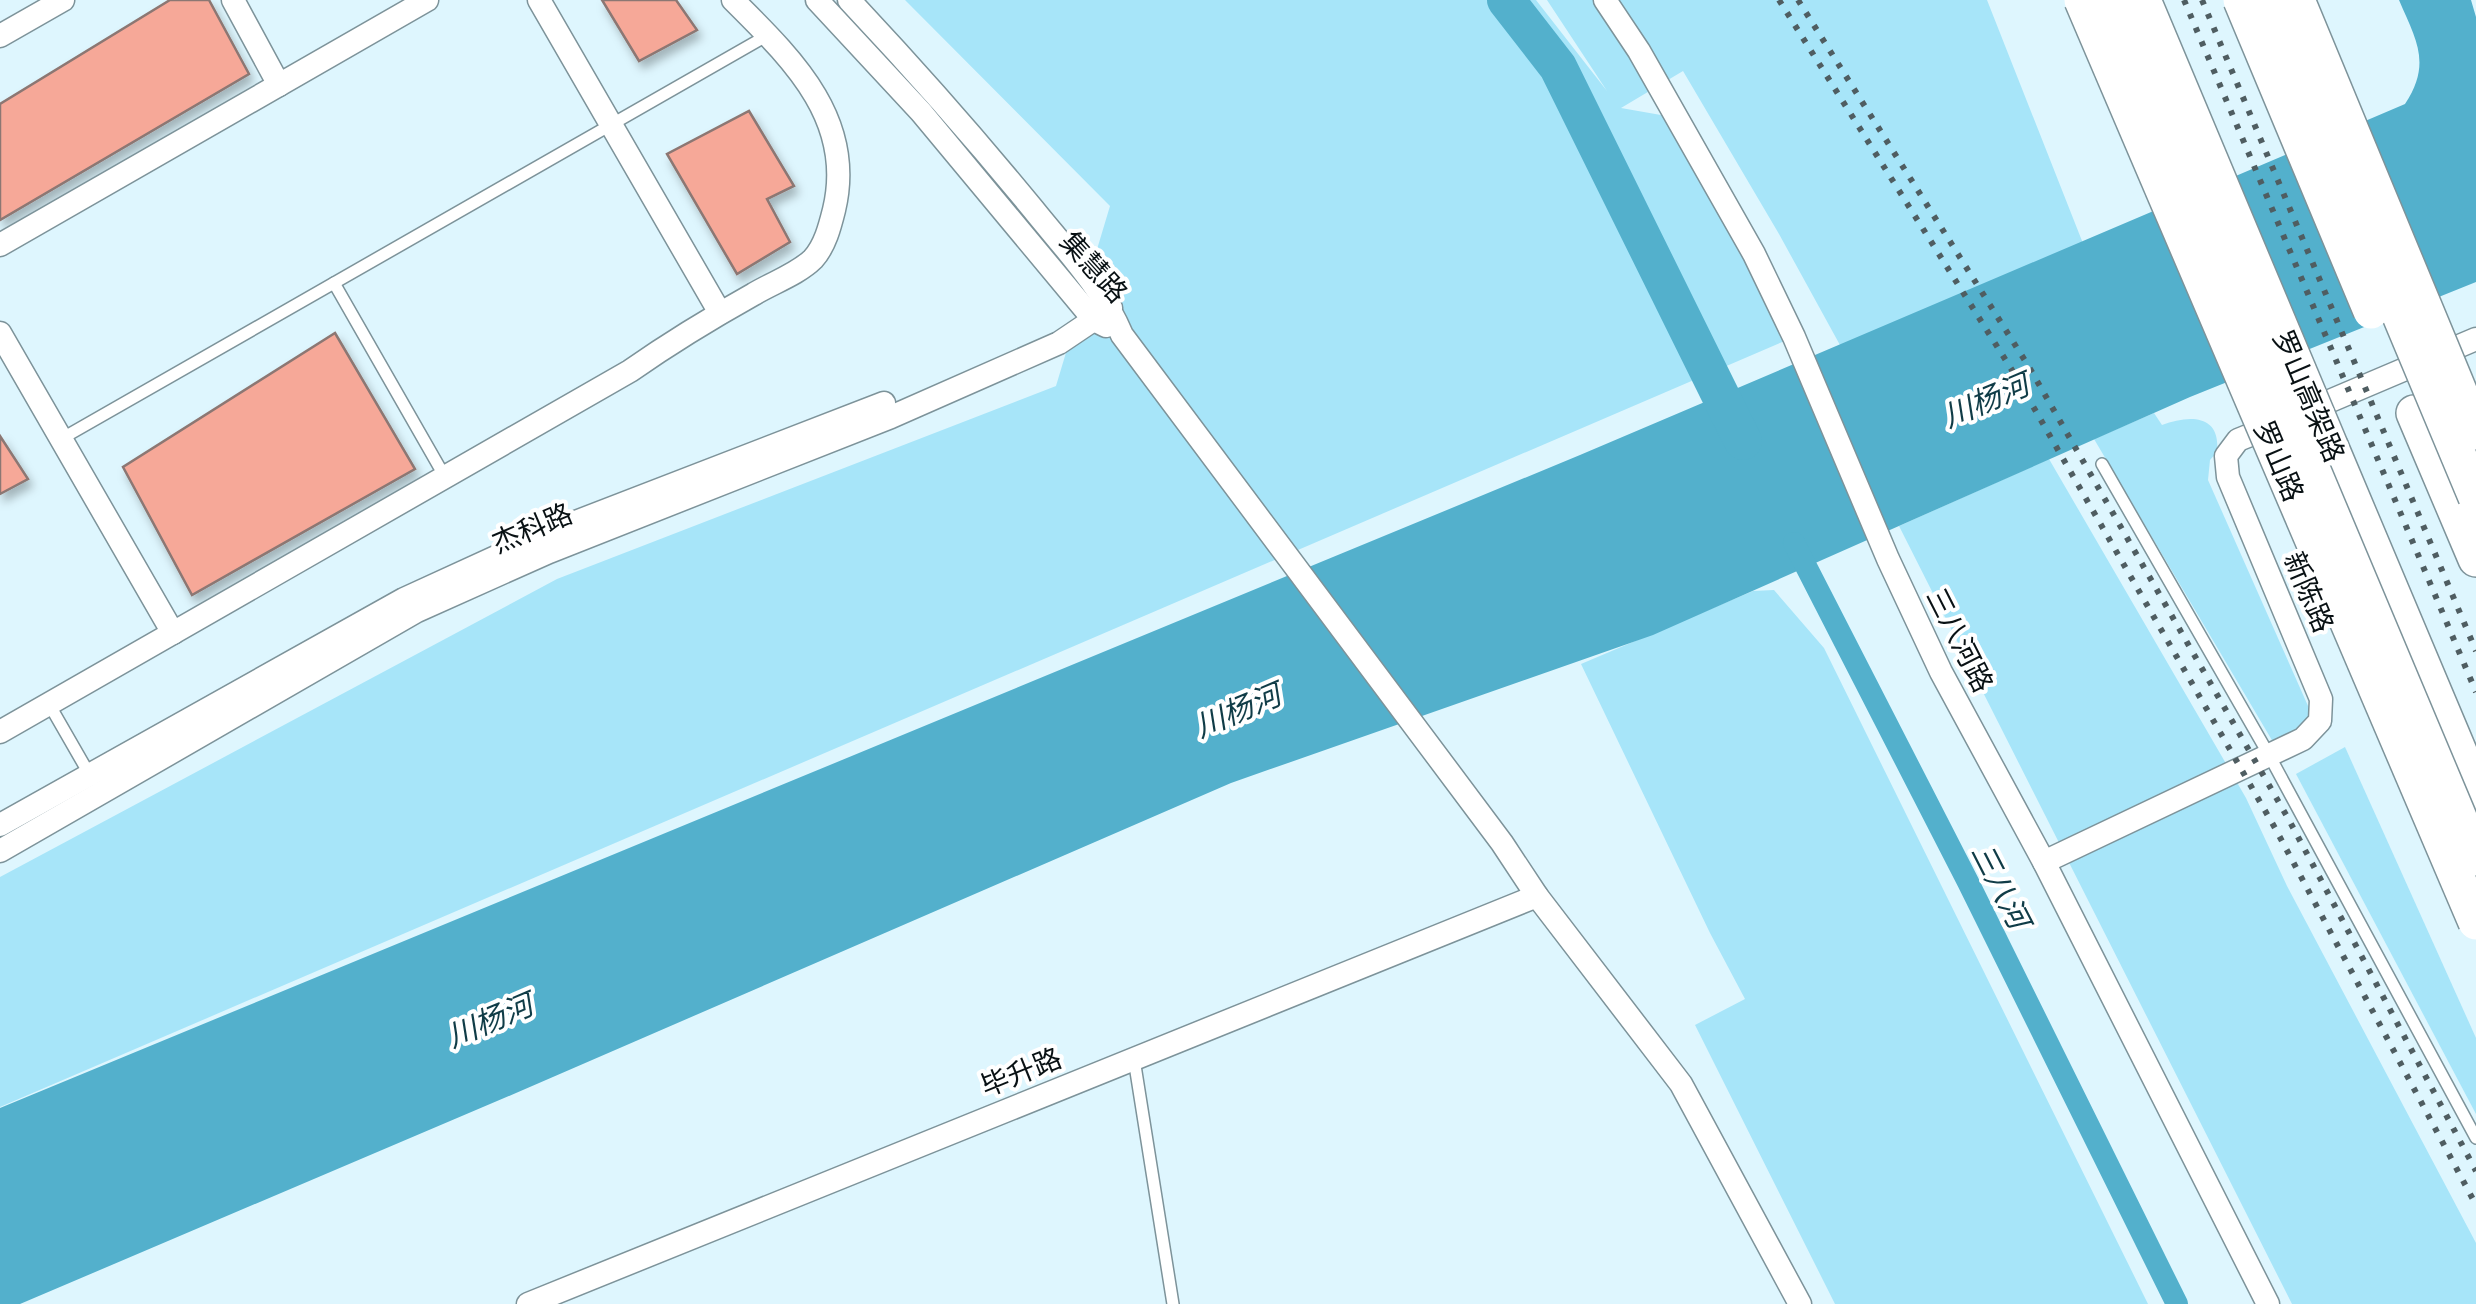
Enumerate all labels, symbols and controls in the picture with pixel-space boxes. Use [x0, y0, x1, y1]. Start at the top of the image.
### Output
street label: 集慧路 [1053, 222, 1137, 310]
street label: 罗山高架路 [2266, 324, 2355, 467]
water label: 川杨河 [1936, 361, 2039, 435]
street label: 罗山路 [2247, 415, 2314, 506]
street label: 杰科路 [486, 493, 577, 560]
street label: 新陈路 [2277, 546, 2344, 637]
street label: 三八河路 [1919, 581, 2003, 698]
water label: 川杨河 [1188, 671, 1291, 745]
water label: 三八河 [1964, 836, 2042, 939]
water label: 川杨河 [440, 981, 543, 1055]
street label: 毕升路 [975, 1038, 1066, 1103]

